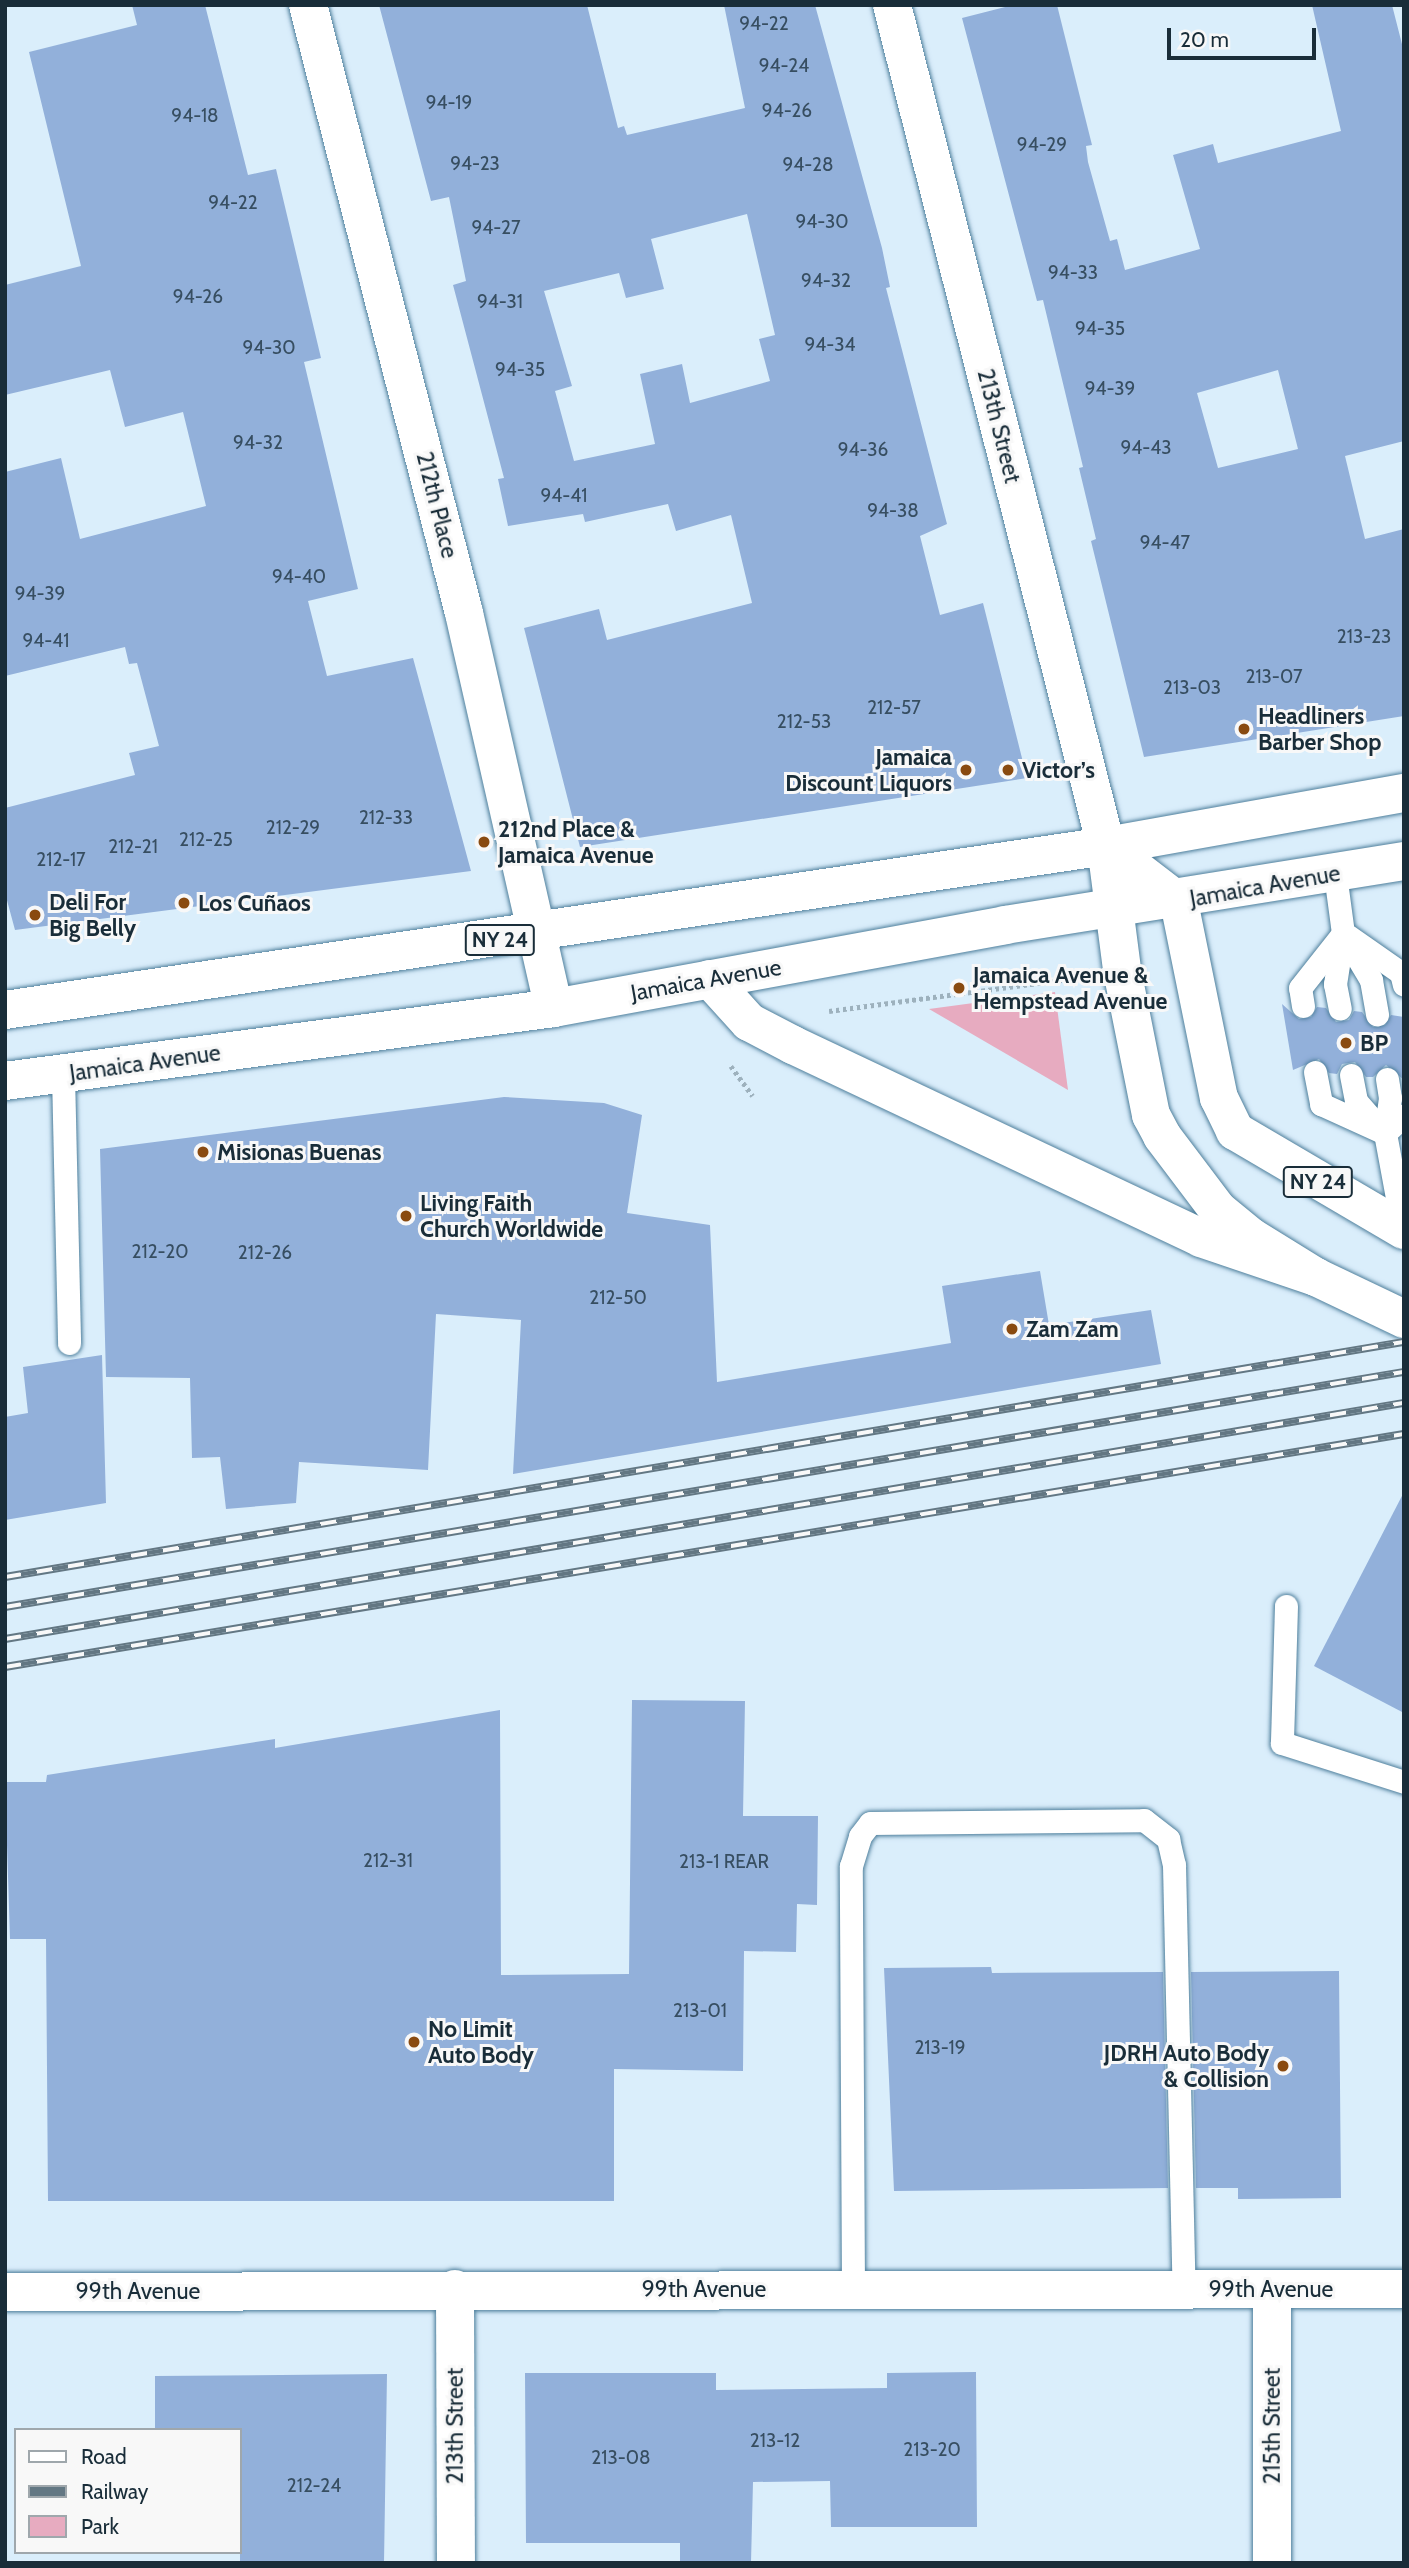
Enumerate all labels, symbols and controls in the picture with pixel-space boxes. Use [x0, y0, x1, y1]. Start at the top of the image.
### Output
house number: 94-22 [739, 13, 789, 35]
scale bar [1171, 14, 1320, 58]
text: 20 m [1180, 27, 1229, 52]
house number: 94-24 [759, 55, 809, 77]
house number: 94-19 [426, 92, 472, 114]
house number: 94-26 [762, 100, 812, 122]
house number: 94-18 [171, 105, 219, 127]
house number: 94-29 [1017, 134, 1067, 156]
house number: 94-23 [450, 153, 500, 175]
house number: 94-28 [783, 154, 833, 176]
house number: 94-22 [208, 192, 258, 214]
house number: 94-30 [795, 211, 849, 233]
house number: 94-27 [471, 217, 521, 239]
house number: 94-33 [1048, 262, 1098, 284]
house number: 94-32 [801, 270, 851, 292]
house number: 94-26 [173, 286, 223, 308]
house number: 94-31 [477, 291, 523, 313]
house number: 94-35 [1075, 318, 1125, 340]
house number: 94-34 [805, 334, 855, 356]
house number: 94-30 [242, 337, 296, 359]
house number: 94-35 [495, 359, 545, 381]
street label: 213th Street [972, 366, 1026, 486]
house number: 94-39 [1085, 378, 1135, 400]
house number: 94-32 [233, 432, 283, 454]
house number: 94-43 [1120, 437, 1172, 459]
house number: 94-36 [838, 439, 888, 461]
street label: 212th Place [410, 449, 464, 561]
house number: 94-41 [540, 485, 588, 507]
house number: 94-38 [867, 500, 919, 522]
house number: 94-47 [1140, 532, 1190, 554]
house number: 94-40 [272, 566, 326, 588]
house number: 94-39 [15, 583, 65, 605]
house number: 213-23 [1337, 626, 1391, 648]
house number: 94-41 [22, 630, 70, 652]
house number: 213-07 [1245, 666, 1303, 688]
house number: 213-03 [1163, 677, 1221, 699]
house number: 212-57 [867, 697, 921, 719]
place label: Headliners Barber Shop [1258, 702, 1381, 756]
house number: 212-53 [777, 711, 831, 733]
marker: Headliners Barber Shop [1236, 721, 1252, 737]
place label: Jamaica Discount Liquors [785, 743, 952, 797]
place label: Victor’s [1022, 756, 1095, 784]
marker: Jamaica Discount Liquors [958, 762, 974, 778]
marker: Victor’s [1000, 762, 1016, 778]
house number: 212-33 [359, 807, 413, 829]
place label: 212nd Place & Jamaica Avenue [498, 815, 654, 869]
house number: 212-29 [266, 817, 320, 839]
house number: 212-25 [179, 829, 233, 851]
marker: 212nd Place & Jamaica Avenue [476, 834, 492, 850]
house number: 212-21 [108, 836, 158, 858]
house number: 212-17 [36, 849, 86, 871]
street label: Jamaica Avenue [1188, 859, 1342, 913]
place label: Deli For Big Belly [49, 888, 136, 942]
place label: Los Cuñaos [198, 889, 311, 917]
marker: Los Cuñaos [176, 895, 192, 911]
marker: Deli For Big Belly [27, 907, 43, 923]
road number: NY 24 [463, 922, 537, 958]
street label: Jamaica Avenue [629, 953, 783, 1007]
place label: Jamaica Avenue & Hempstead Avenue [973, 961, 1167, 1015]
marker: Jamaica Avenue & Hempstead Avenue [951, 980, 967, 996]
place label: BP [1360, 1029, 1388, 1057]
marker: BP [1338, 1035, 1354, 1051]
street label: Jamaica Avenue [68, 1039, 222, 1087]
place label: Misionas Buenas [217, 1138, 382, 1166]
marker: Misionas Buenas [195, 1144, 211, 1160]
road number: NY 24 [1281, 1164, 1355, 1200]
place label: Living Faith Church Worldwide [420, 1189, 603, 1243]
marker: Living Faith Church Worldwide [398, 1208, 414, 1224]
house number: 212-20 [132, 1241, 188, 1263]
house number: 212-26 [238, 1242, 292, 1264]
house number: 212-50 [589, 1287, 647, 1309]
place label: Zam Zam [1026, 1315, 1119, 1343]
marker: Zam Zam [1004, 1321, 1020, 1337]
house number: 212-31 [363, 1850, 413, 1872]
house number: 213-1 REAR [679, 1851, 769, 1873]
house number: 213-01 [673, 2000, 727, 2022]
place label: No Limit Auto Body [428, 2015, 534, 2069]
marker: No Limit Auto Body [406, 2034, 422, 2050]
house number: 213-19 [914, 2037, 966, 2059]
place label: JDRH Auto Body & Collision [1104, 2039, 1269, 2093]
marker: JDRH Auto Body & Collision [1275, 2058, 1291, 2074]
street label: 99th Avenue [642, 2275, 766, 2303]
street label: 99th Avenue [1209, 2275, 1333, 2303]
street label: 99th Avenue [76, 2277, 200, 2305]
street label: 213th Street [441, 2368, 469, 2484]
street label: 215th Street [1258, 2368, 1286, 2484]
legend [14, 2428, 242, 2554]
house number: 213-12 [750, 2430, 800, 2452]
house number: 213-20 [903, 2439, 961, 2461]
text: Road [81, 2444, 127, 2469]
house number: 213-08 [591, 2447, 651, 2469]
house number: 212-24 [287, 2475, 341, 2497]
text: Railway [81, 2479, 148, 2504]
text: Park [81, 2514, 119, 2539]

